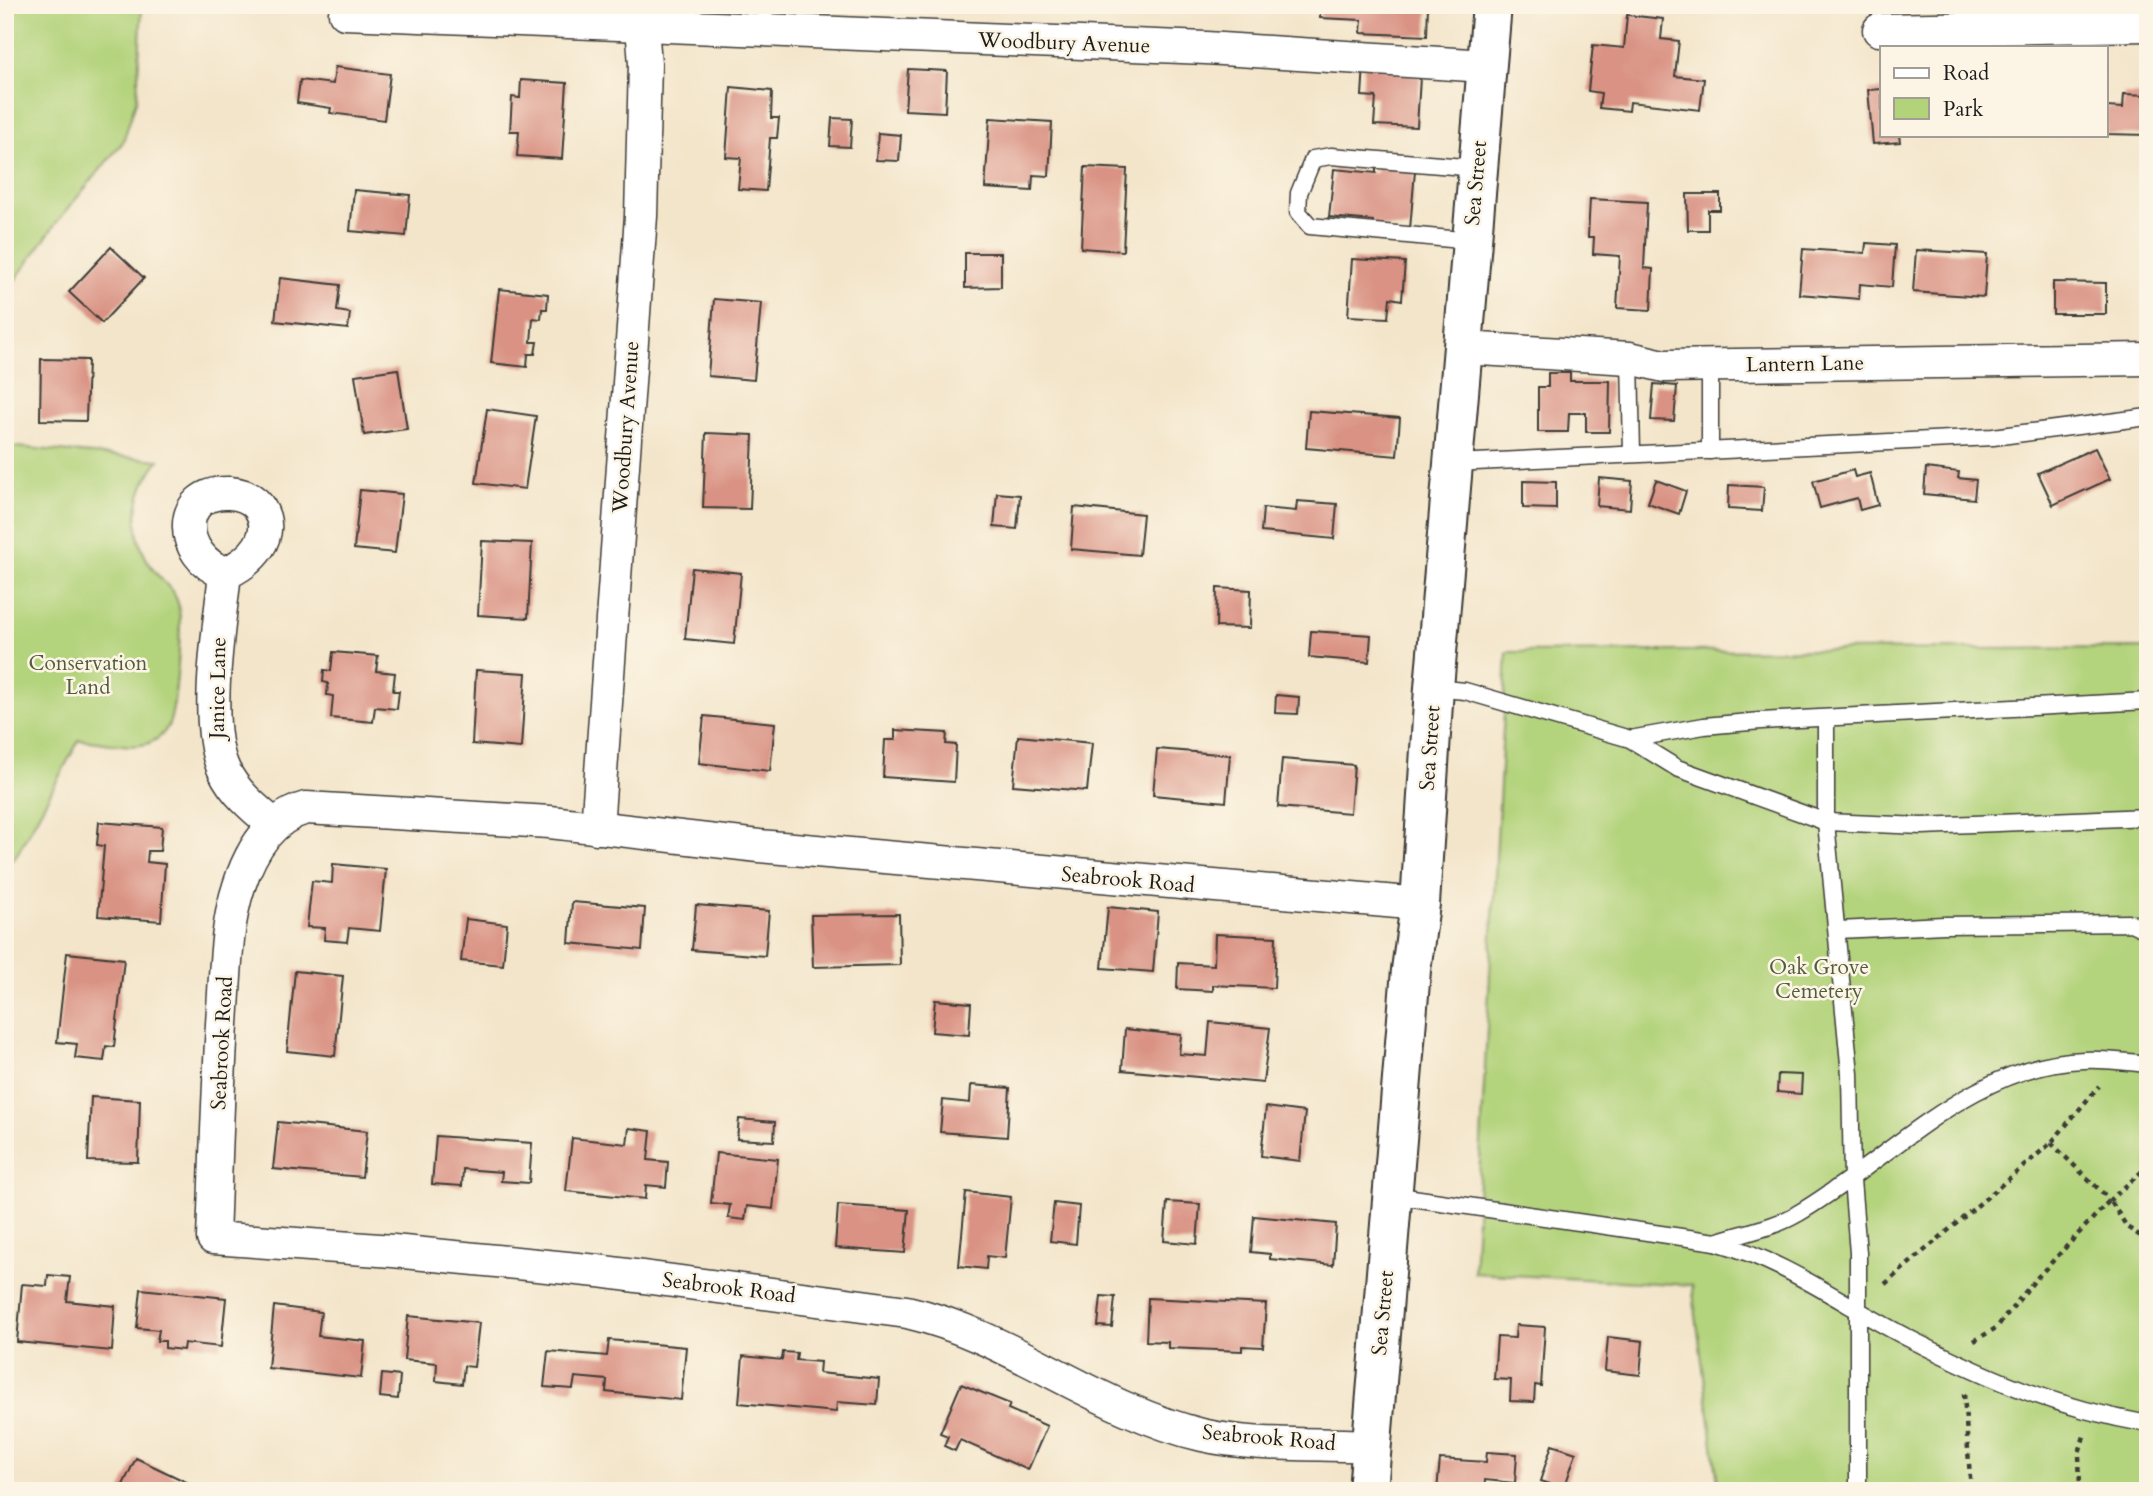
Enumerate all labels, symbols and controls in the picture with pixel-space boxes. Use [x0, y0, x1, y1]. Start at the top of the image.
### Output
street label: Woodbury Avenue [976, 25, 1151, 60]
legend [1880, 46, 2108, 136]
text: Road [1943, 59, 1989, 88]
text: Park [1943, 95, 1984, 124]
street label: Sea Street [1458, 139, 1494, 227]
street label: Woodbury Avenue [605, 340, 646, 515]
street label: Lantern Lane [1746, 348, 1864, 380]
street label: Janice Lane [203, 637, 233, 742]
park label: Conservation Land [28, 649, 148, 702]
street label: Sea Street [1413, 704, 1447, 792]
street label: Seabrook Road [1060, 860, 1196, 900]
park label: Oak Grove Cemetery [1769, 953, 1869, 1006]
street label: Seabrook Road [204, 975, 240, 1111]
street label: Seabrook Road [661, 1265, 797, 1311]
street label: Sea Street [1365, 1269, 1401, 1357]
street label: Seabrook Road [1201, 1418, 1337, 1458]

